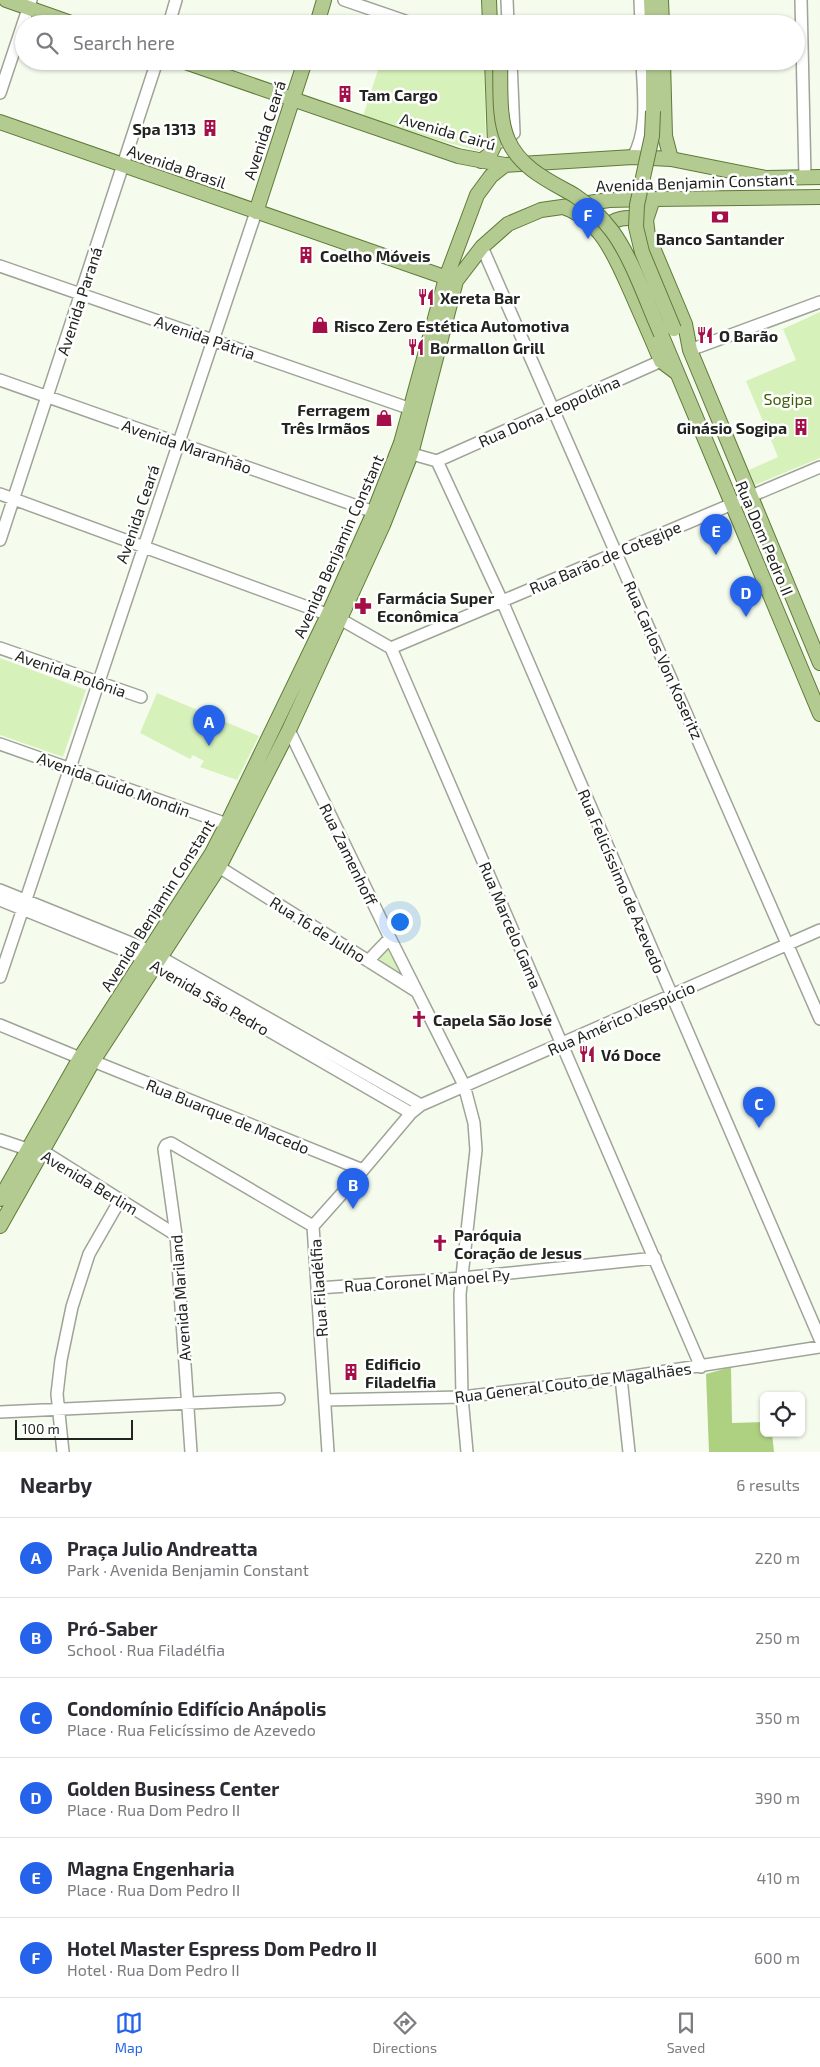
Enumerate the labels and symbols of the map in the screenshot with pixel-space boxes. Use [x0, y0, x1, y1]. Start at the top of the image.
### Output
street label: Avenida Ceará [239, 78, 289, 182]
building icon: Tam Cargo [335, 84, 355, 104]
place label: Tam Cargo [359, 85, 438, 104]
street label: Avenida Cairú [398, 108, 498, 154]
building icon: Spa 1313 [200, 118, 220, 138]
place label: Spa 1313 [132, 119, 196, 138]
street label: Avenida Brasil [125, 140, 229, 192]
street label: Avenida Benjamin Constant [595, 169, 795, 196]
pin: F [572, 198, 604, 239]
bank icon: Banco Santander [710, 207, 730, 227]
place label: Banco Santander [656, 229, 785, 248]
street label: Avenida Paraná [53, 244, 105, 358]
building icon: Coelho Móveis [296, 245, 316, 265]
place label: Coelho Móveis [320, 246, 430, 265]
restaurant icon: Xereta Bar [416, 287, 436, 307]
place label: Xereta Bar [440, 288, 520, 307]
street label: Avenida Pátria [152, 311, 258, 363]
shop icon: Risco Zero Estética Automotiva [310, 315, 330, 335]
place label: Risco Zero Estética Automotiva [334, 316, 569, 335]
restaurant icon: O Barão [695, 325, 715, 345]
place label: O Barão [719, 326, 778, 345]
restaurant icon: Bormallon Grill [406, 337, 426, 357]
place label: Bormallon Grill [430, 338, 546, 357]
street label: Rua Dona Leopoldina [475, 371, 623, 451]
park label: Sogipa [763, 389, 813, 408]
place label: Ferragem Três Irmãos [281, 400, 370, 437]
shop icon: Ferragem Três Irmãos [374, 408, 394, 428]
street label: Avenida Maranhão [120, 415, 254, 477]
building icon: Ginásio Sogipa [791, 417, 811, 437]
place label: Ginásio Sogipa [676, 418, 787, 437]
street label: Avenida Benjamin Constant [289, 451, 388, 641]
street label: Avenida Ceará [111, 462, 163, 566]
street label: Rua Dom Pedro II [732, 478, 798, 598]
pin: E [700, 514, 732, 555]
street label: Rua Barão de Cotegipe [526, 516, 684, 598]
pin: D [730, 576, 762, 617]
street label: Rua Carlos Von Koseritz [620, 578, 708, 742]
place label: Farmácia Super Econômica [377, 588, 494, 625]
pharmacy icon: Farmácia Super Econômica [353, 596, 373, 616]
street label: Avenida Polônia [13, 645, 129, 701]
pin: A [193, 705, 225, 746]
street label: Avenida Guido Mondin [35, 748, 193, 820]
street label: Rua Felicíssimo de Azevedo [574, 786, 670, 976]
street label: Rua Zamenhoff [316, 800, 382, 909]
street label: Avenida Benjamin Constant [96, 816, 219, 995]
street label: Rua Marcelo Gama [476, 859, 546, 991]
street label: Rua 16 de Julho [267, 892, 369, 966]
your location [387, 909, 413, 935]
street label: Avenida São Pedro [147, 955, 273, 1039]
street label: Rua Américo Vespúcio [544, 977, 698, 1059]
church icon: Capela São José [409, 1009, 429, 1029]
place label: Capela São José [433, 1010, 552, 1029]
restaurant icon: Vó Doce [577, 1044, 597, 1064]
place label: Vó Doce [601, 1045, 661, 1064]
street label: Rua Buarque de Macedo [144, 1075, 312, 1157]
pin: C [743, 1087, 775, 1128]
street label: Avenida Berlim [38, 1146, 142, 1218]
pin: B [337, 1168, 369, 1209]
place label: Paróquia Coração de Jesus [454, 1225, 582, 1264]
church icon: Paróquia Coração de Jesus [430, 1233, 450, 1253]
street label: Avenida Mariland [166, 1234, 194, 1362]
street label: Rua Filadélfia [305, 1238, 331, 1338]
street label: Rua Coronel Manoel Py [343, 1265, 511, 1295]
place label: Edificio Filadelfia [365, 1354, 436, 1391]
street label: Rua General Couto de Magalhães [454, 1358, 692, 1406]
building icon: Edificio Filadelfia [341, 1362, 361, 1382]
scale bar [15, 1417, 132, 1440]

